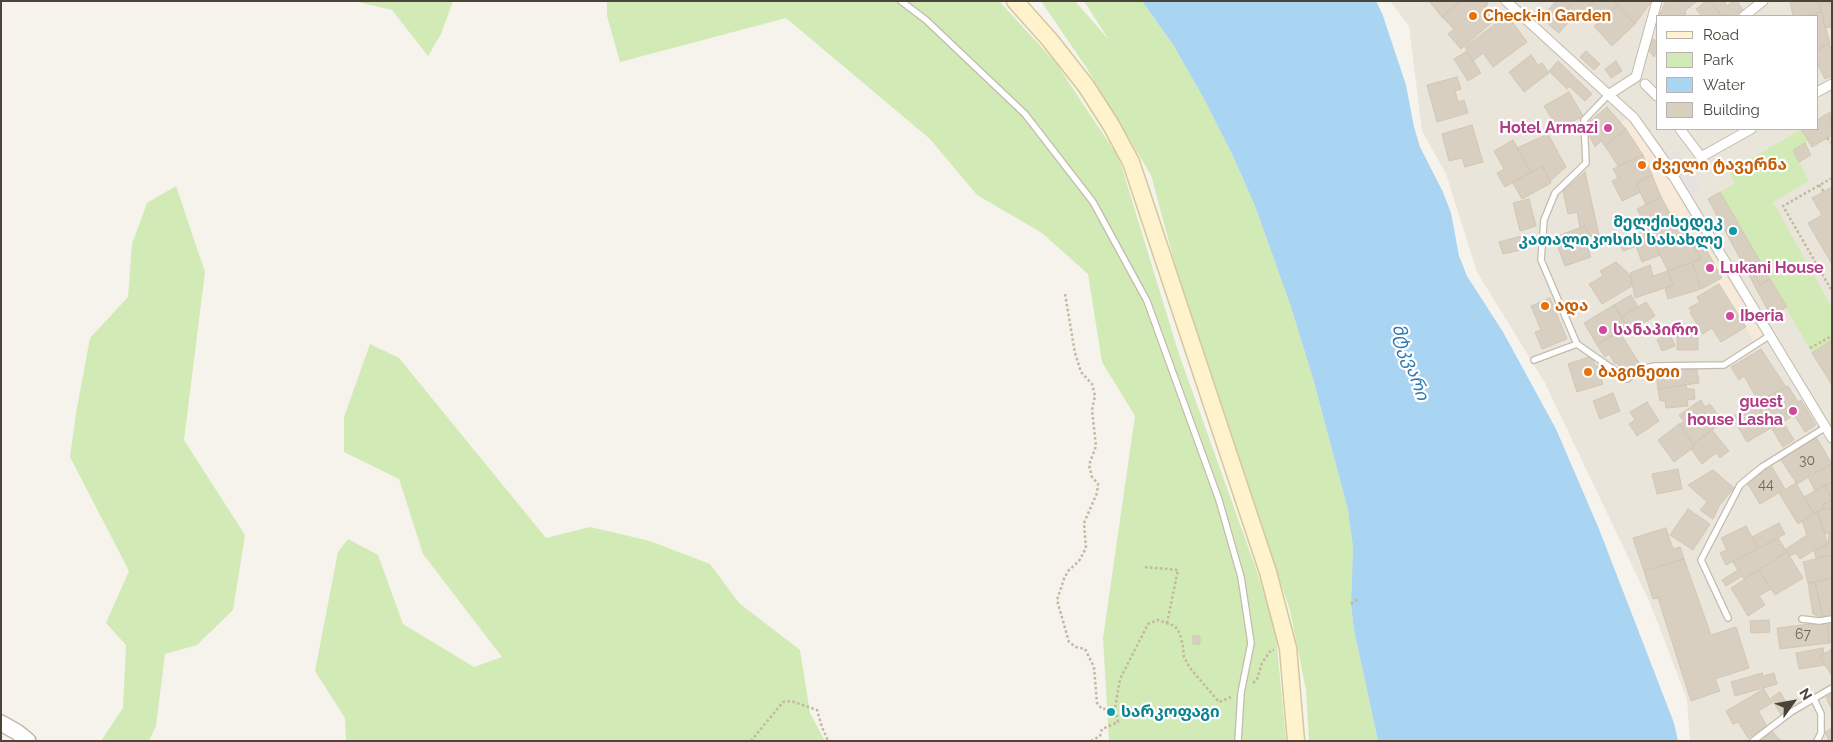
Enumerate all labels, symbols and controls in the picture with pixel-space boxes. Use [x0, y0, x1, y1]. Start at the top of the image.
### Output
place label: Check-in Garden [1483, 6, 1611, 26]
marker: Check-in Garden [1467, 10, 1479, 22]
legend [1656, 15, 1818, 130]
text: Road [1703, 26, 1739, 44]
text: Park [1703, 51, 1734, 69]
text: Water [1703, 76, 1745, 94]
text: Building [1703, 101, 1760, 119]
place label: Hotel Armazi [1499, 118, 1598, 138]
marker: Hotel Armazi [1602, 122, 1614, 134]
place label: ძველი ტავერნა [1652, 155, 1787, 175]
marker: ძველი ტავერნა [1636, 159, 1648, 171]
place label: მელქისედეკ კათალიკოსის სასახლე [1519, 212, 1723, 250]
marker: მელქისედეკ კათალიკოსის სასახლე [1727, 225, 1739, 237]
place label: Lukani House [1720, 258, 1824, 278]
marker: Lukani House [1704, 262, 1716, 274]
place label: ადა [1555, 296, 1588, 316]
marker: ადა [1539, 300, 1551, 312]
place label: Iberia [1740, 306, 1784, 326]
marker: Iberia [1724, 310, 1736, 322]
place label: სანაპირო [1613, 320, 1699, 340]
water label: მტკვარი [1387, 321, 1433, 403]
marker: სანაპირო [1597, 324, 1609, 336]
place label: ბაგინეთი [1598, 362, 1680, 382]
marker: ბაგინეთი [1582, 366, 1594, 378]
place label: guest house Lasha [1687, 392, 1783, 430]
marker: guest house Lasha [1787, 405, 1799, 417]
house number: 30 [1799, 453, 1815, 469]
house number: 44 [1758, 477, 1774, 493]
house number: 67 [1795, 627, 1811, 643]
north arrow [1768, 677, 1818, 727]
text: N [1796, 685, 1815, 703]
place label: სარკოფაგი [1121, 702, 1220, 722]
marker: სარკოფაგი [1105, 706, 1117, 718]

